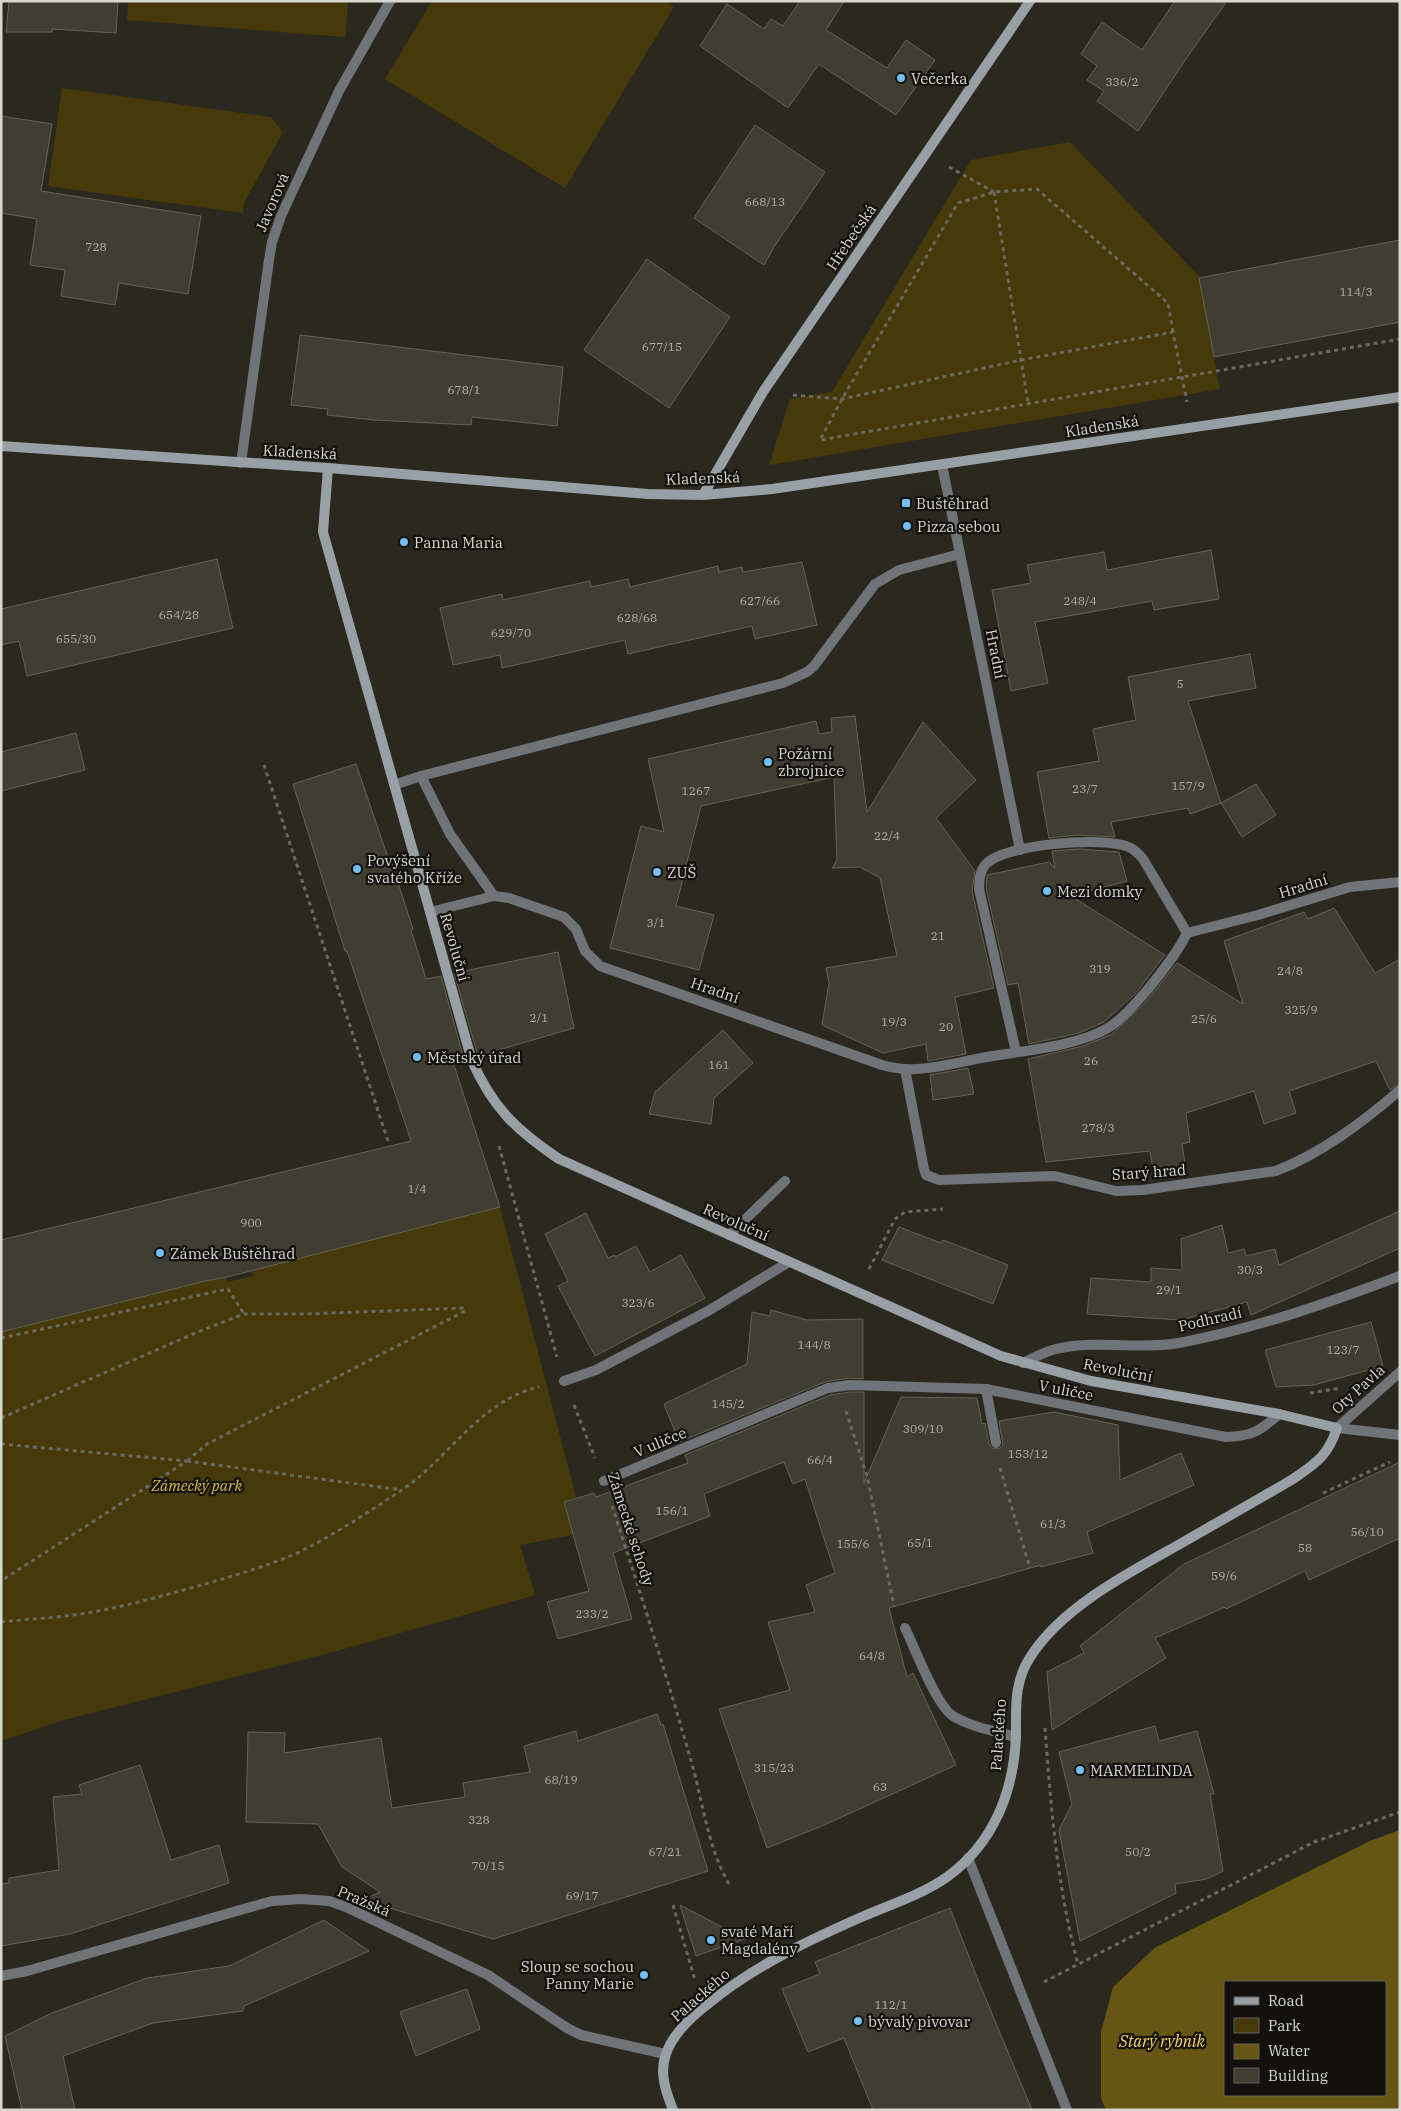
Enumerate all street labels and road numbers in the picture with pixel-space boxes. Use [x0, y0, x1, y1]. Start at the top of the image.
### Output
street label: Javorová [251, 170, 293, 234]
street label: Hřebečská [822, 200, 880, 274]
street label: Kladenská [1064, 411, 1140, 441]
street label: Kladenská [262, 441, 338, 463]
street label: Kladenská [666, 467, 740, 489]
street label: Hradní [982, 628, 1010, 681]
street label: Hradní [1276, 870, 1330, 902]
street label: Revoluční [436, 911, 474, 984]
street label: Hradní [688, 973, 742, 1007]
street label: Starý hrad [1111, 1160, 1187, 1184]
street label: Revoluční [700, 1199, 772, 1245]
street label: Podhradí [1176, 1302, 1244, 1336]
street label: Revoluční [1082, 1354, 1154, 1386]
street label: Oty Pavla [1327, 1360, 1389, 1418]
street label: V uličce [1037, 1375, 1095, 1405]
street label: V uličce [631, 1423, 689, 1461]
street label: Zámecké schody [604, 1470, 658, 1588]
street label: Palackého [986, 1698, 1010, 1772]
street label: Pražská [335, 1881, 393, 1921]
street label: Palackého [667, 1964, 733, 2026]

